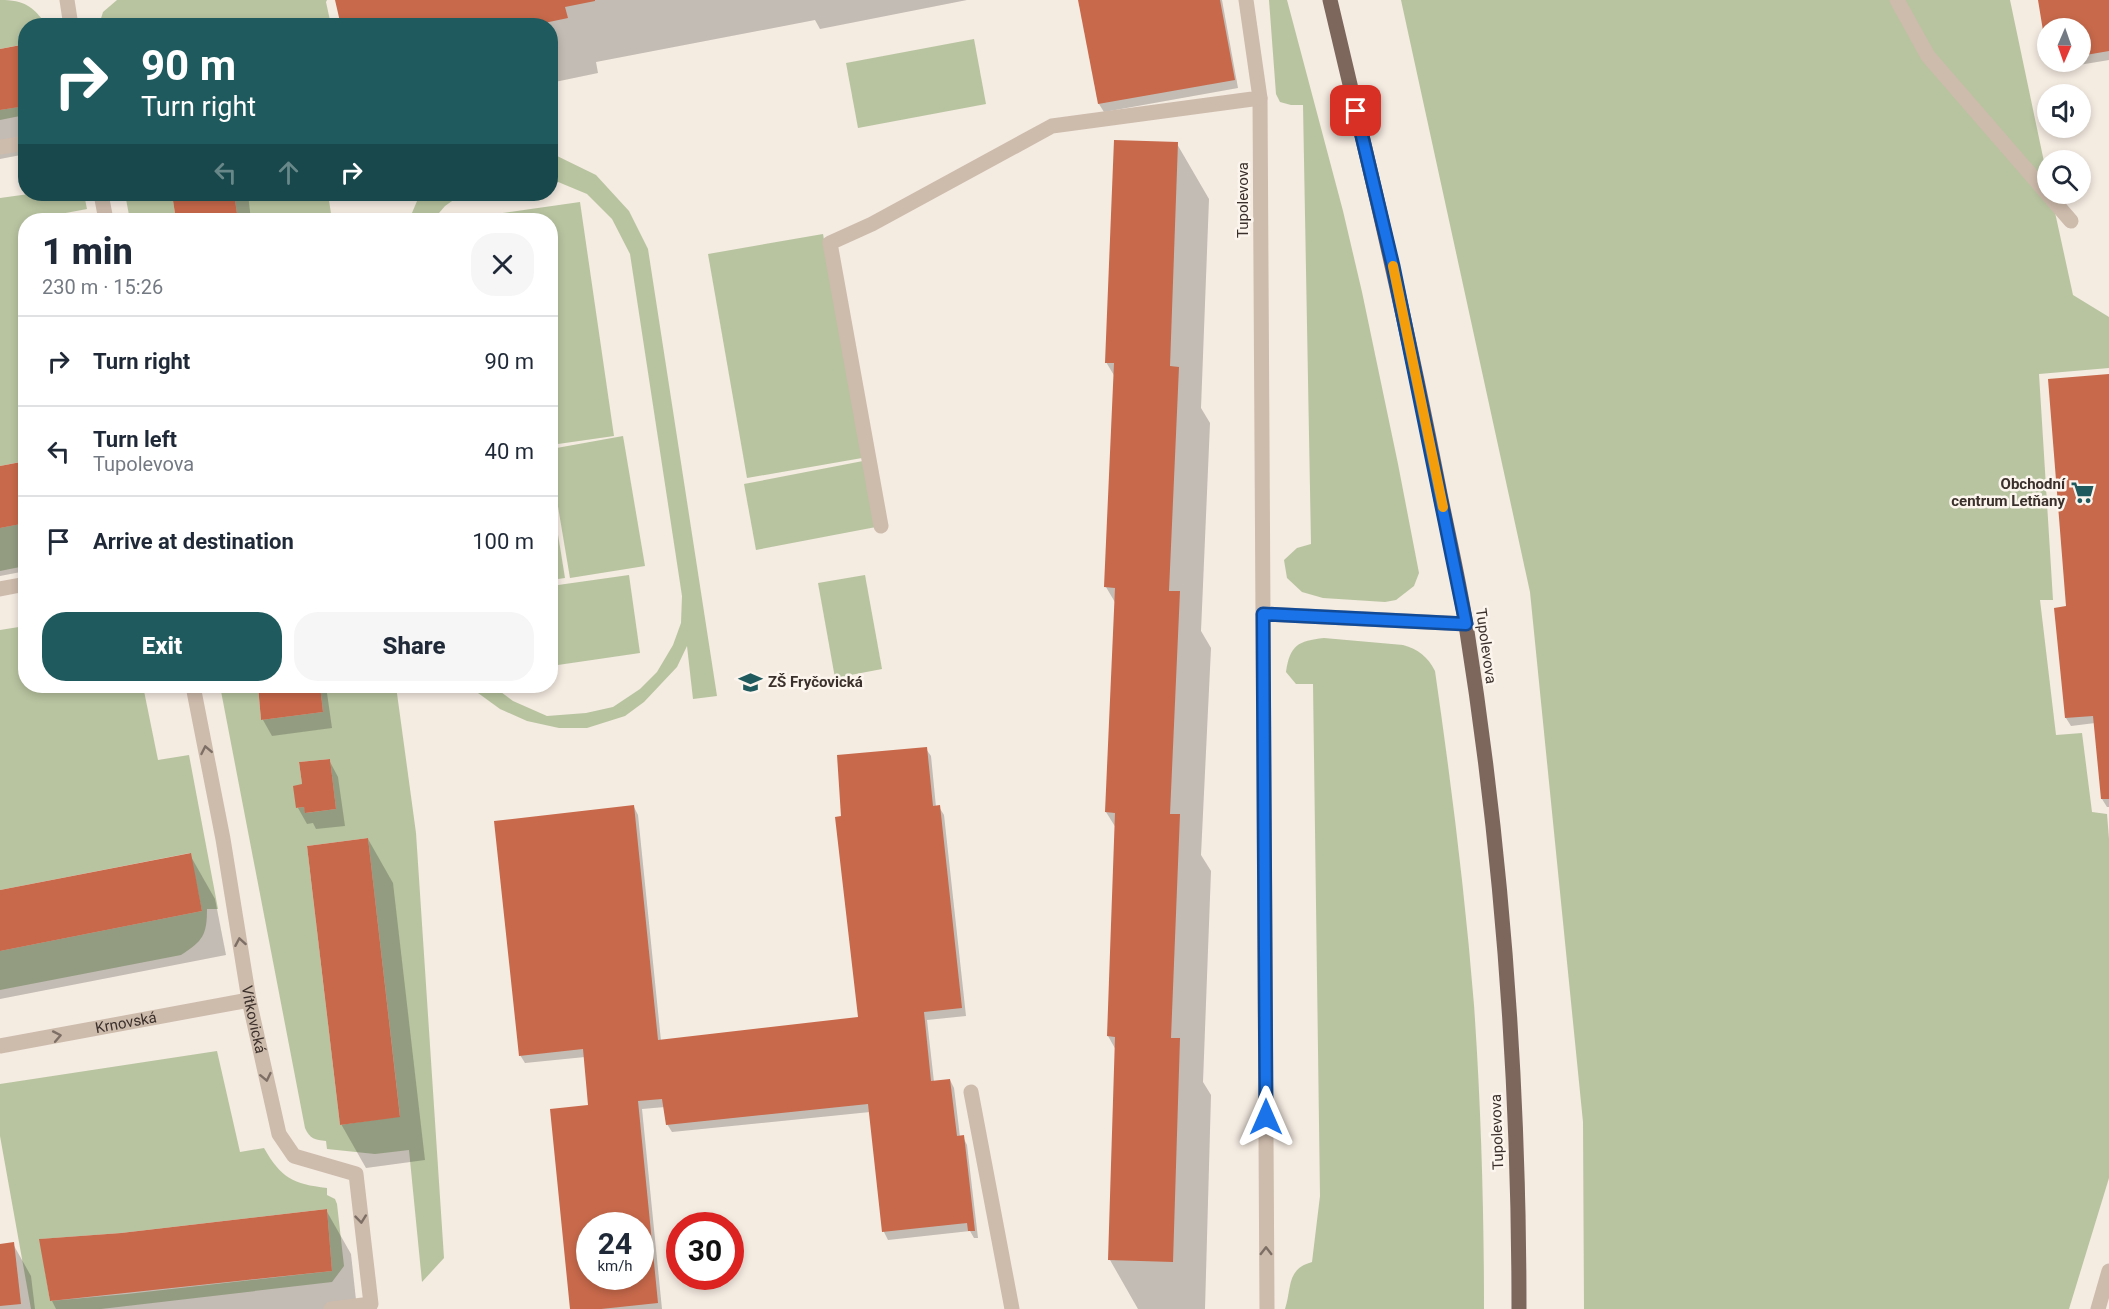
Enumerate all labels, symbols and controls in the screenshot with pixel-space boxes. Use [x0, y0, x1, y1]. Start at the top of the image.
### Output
north arrow [2037, 18, 2091, 72]
map controls [2037, 18, 2091, 204]
text: 90 m [141, 41, 236, 90]
icon: right [42, 42, 120, 120]
button: sound [2037, 84, 2091, 138]
pin [1330, 85, 1381, 136]
text: Turn right [141, 91, 256, 123]
icon: arrive [1339, 94, 1372, 127]
button: search [2037, 150, 2091, 204]
icon: left [209, 156, 242, 189]
icon: ahead [272, 156, 305, 189]
icon: right [335, 156, 368, 189]
street label: Tupolevova [1234, 162, 1252, 238]
text: 1 min [42, 231, 133, 273]
button: close [471, 233, 534, 296]
text: 230 m · 15:26 [42, 275, 163, 299]
icon: right [42, 345, 75, 378]
text: Turn right [93, 349, 190, 374]
text: 90 m [485, 349, 534, 374]
text: Turn left [93, 427, 177, 452]
icon: left [42, 435, 75, 468]
text: 40 m [485, 439, 534, 464]
text: Tupolevova [93, 452, 194, 476]
place label: Obchodní centrum Letňany [1951, 475, 2066, 510]
supermarket icon: Obchodní centrum Letňany [2070, 480, 2096, 506]
icon: arrive [42, 525, 75, 558]
text: Arrive at destination [93, 529, 294, 554]
text: 100 m [472, 529, 534, 554]
street label: Tupolevova [1472, 607, 1500, 685]
button: Exit [42, 612, 282, 681]
button: Share [294, 612, 534, 681]
school or university icon: ZŠ Fryčovická [737, 669, 763, 695]
place label: ZŠ Fryčovická [768, 673, 863, 691]
one-way arrow [200, 745, 213, 755]
one-way arrow [234, 937, 246, 947]
street label: Vítkovická [238, 984, 270, 1055]
street label: Krnovská [94, 1008, 158, 1037]
one-way arrow [52, 1030, 62, 1043]
one-way arrow [259, 1072, 272, 1082]
position arrow [1234, 1085, 1298, 1149]
street label: Tupolevova [1487, 1094, 1507, 1170]
speed limit sign: 30 [666, 1212, 744, 1290]
one-way arrow [354, 1214, 367, 1223]
text: 24 [598, 1226, 632, 1261]
one-way arrow [1260, 1246, 1272, 1255]
text: km/h [597, 1257, 633, 1275]

